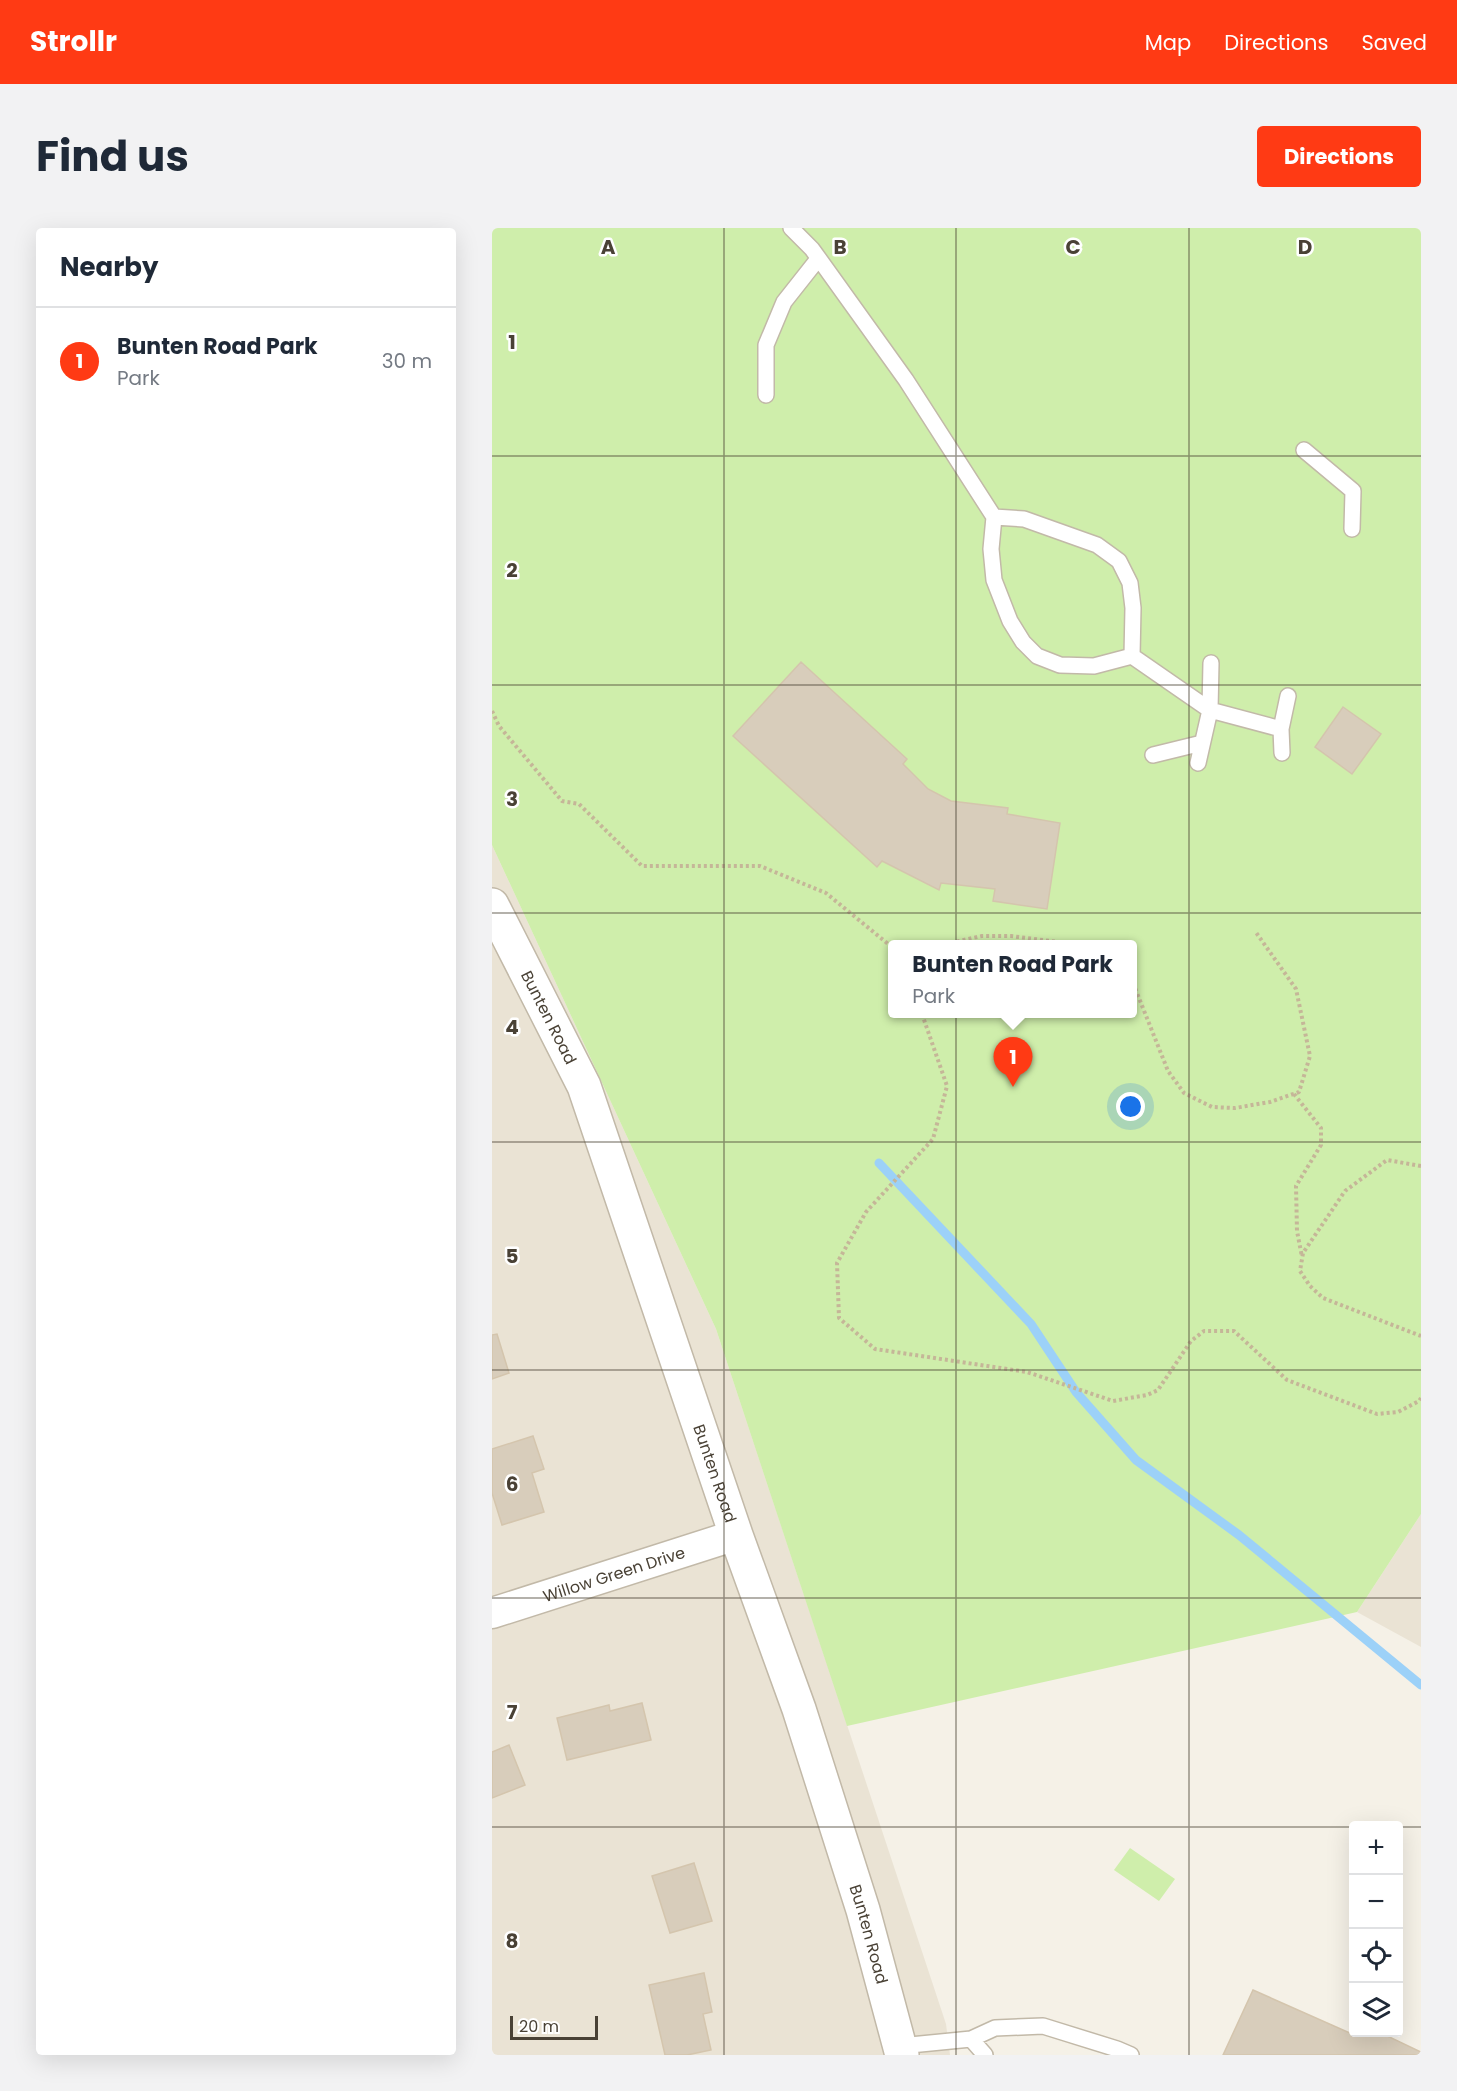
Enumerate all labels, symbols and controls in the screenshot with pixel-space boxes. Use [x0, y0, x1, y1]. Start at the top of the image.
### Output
text: Strollr [30, 22, 117, 61]
text: Map [1145, 28, 1191, 57]
text: Directions [1224, 28, 1328, 57]
text: Saved [1361, 28, 1427, 57]
button: Directions [1257, 126, 1421, 187]
text: Find us [36, 127, 189, 186]
text: A [601, 233, 616, 261]
text: B [833, 233, 847, 261]
text: C [1065, 233, 1081, 261]
text: D [1298, 233, 1312, 261]
text: Nearby [60, 249, 158, 285]
text: 1 [508, 328, 516, 356]
text: Bunten Road Park [117, 331, 318, 362]
text: 1 [76, 347, 83, 375]
text: 30 m [382, 347, 432, 375]
text: Park [117, 364, 160, 392]
text: 2 [506, 556, 518, 584]
text: 3 [506, 785, 518, 813]
popup [888, 940, 1137, 1018]
text: Bunten Road Park [912, 949, 1113, 980]
street label: Bunten Road [515, 967, 582, 1068]
text: Park [912, 982, 955, 1010]
text: 4 [505, 1013, 519, 1041]
pin: 1 [994, 1038, 1032, 1087]
your location [1116, 1092, 1145, 1121]
text: 5 [506, 1242, 519, 1270]
street label: Bunten Road [687, 1421, 742, 1526]
text: 6 [506, 1470, 518, 1498]
street label: Willow Green Drive [540, 1541, 688, 1608]
text: 7 [507, 1698, 518, 1726]
map controls [1349, 1821, 1403, 2037]
button: + [1349, 1821, 1403, 1875]
button: − [1349, 1875, 1403, 1929]
street label: Bunten Road [844, 1882, 893, 1987]
text: 8 [506, 1927, 518, 1955]
button: locate [1349, 1929, 1403, 1983]
button: layers [1349, 1983, 1403, 2037]
scale bar [510, 2013, 598, 2040]
text: 20 m [519, 2015, 559, 2038]

